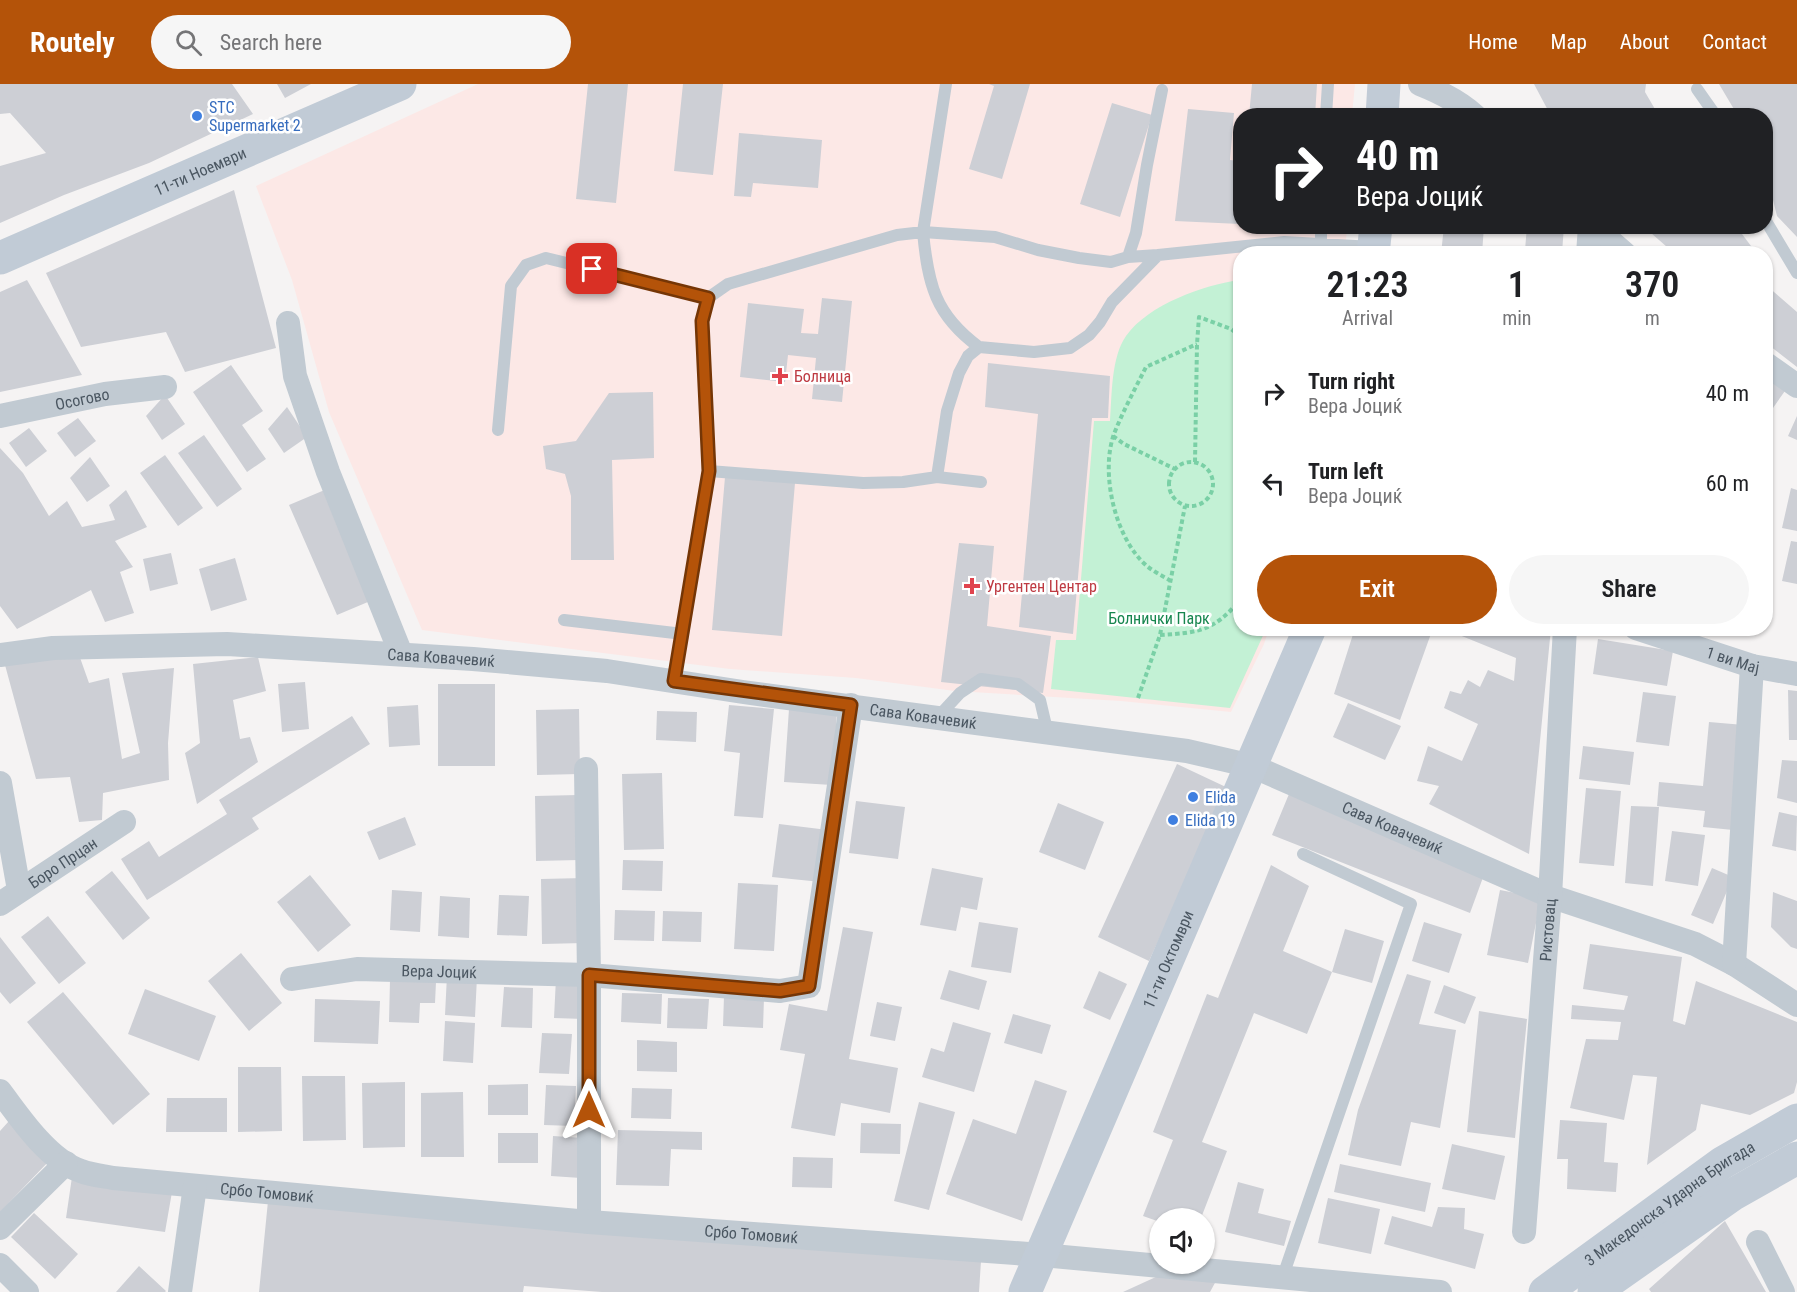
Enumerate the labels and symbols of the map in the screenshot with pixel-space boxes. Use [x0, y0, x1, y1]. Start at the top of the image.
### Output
place label: STC Supermarket 2 [209, 98, 301, 135]
marker: STC Supermarket 2 [190, 109, 204, 123]
street label: 11-ти Ноември [151, 143, 249, 200]
pin [566, 243, 617, 294]
marker: Болница [771, 367, 789, 385]
place label: Болница [794, 367, 851, 386]
street label: Осогово [53, 385, 110, 414]
marker: Ургентен Центар [963, 577, 981, 595]
place label: Ургентен Центар [986, 577, 1097, 596]
park label: Болнички Парк [1108, 609, 1210, 628]
street label: 1 ви Мај [1704, 643, 1761, 677]
street label: Сава Ковачевиќ [387, 645, 496, 671]
street label: Сава Ковачевиќ [869, 700, 978, 733]
place label: Elida [1205, 788, 1236, 807]
marker: Elida [1186, 790, 1200, 804]
street label: Сава Ковачевиќ [1339, 797, 1446, 858]
place label: Elida 19 [1185, 811, 1235, 830]
marker: Elida 19 [1166, 813, 1180, 827]
street label: Боро Прцан [25, 833, 101, 893]
street label: Ристовац [1536, 898, 1560, 962]
street label: 11-ти Октомври [1139, 908, 1198, 1011]
street label: Вера Јоциќ [401, 961, 477, 982]
position arrow [557, 1078, 621, 1142]
street label: 3 Македонска Ударна Бригада [1581, 1137, 1758, 1270]
street label: Србо Томовиќ [219, 1179, 315, 1207]
street label: Србо Томовиќ [704, 1221, 799, 1247]

